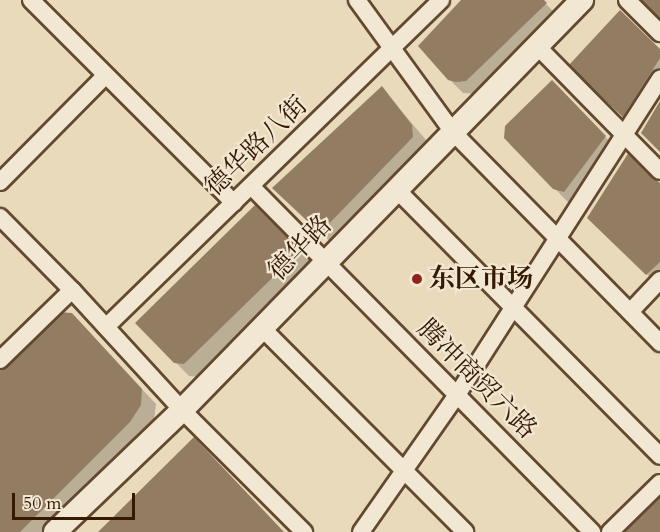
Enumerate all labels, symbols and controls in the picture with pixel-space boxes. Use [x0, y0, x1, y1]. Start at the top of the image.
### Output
street label: 德华路八街 [198, 90, 314, 202]
street label: 德华路 [262, 209, 338, 287]
place label: 东区市场 [429, 263, 533, 295]
marker: 东区市场 [410, 272, 424, 286]
street label: 腾冲商贸六路 [411, 313, 543, 445]
scale bar [15, 481, 138, 519]
text: 50 m [23, 491, 62, 516]

